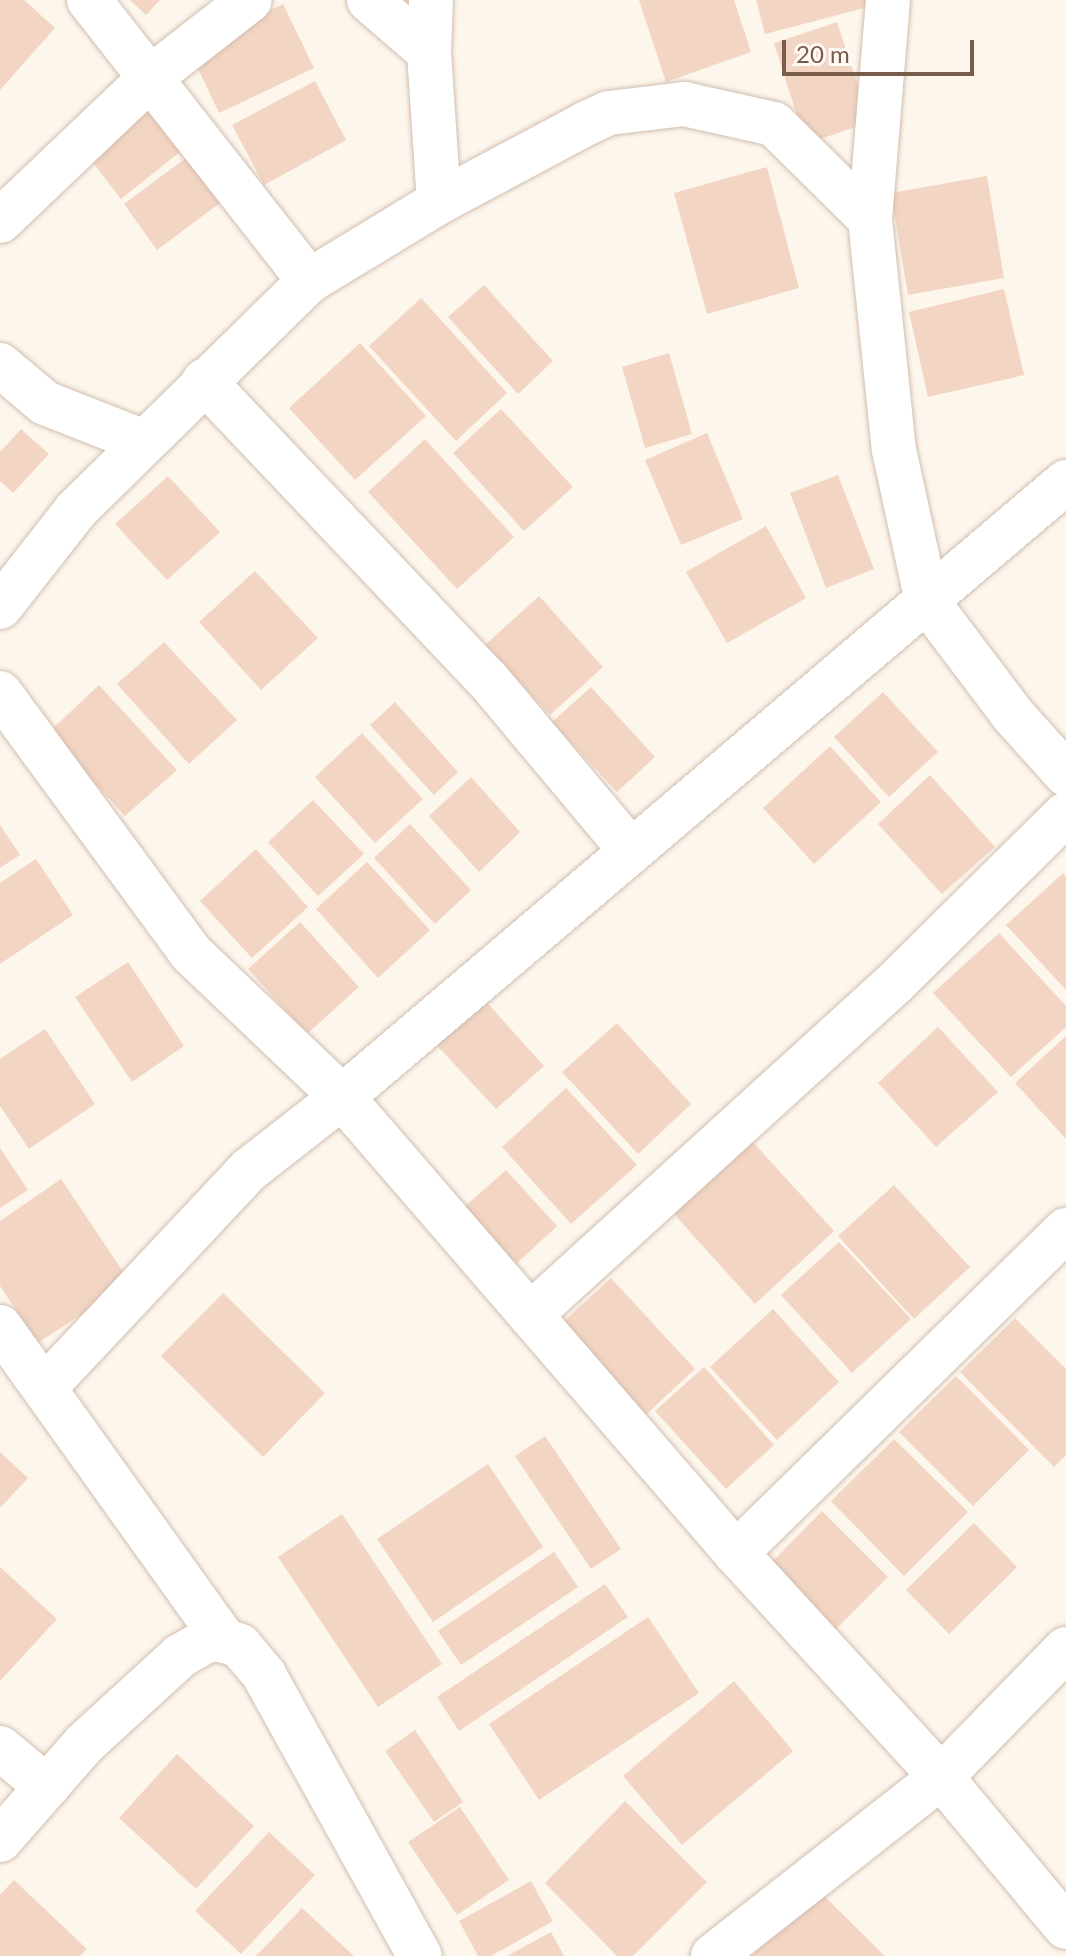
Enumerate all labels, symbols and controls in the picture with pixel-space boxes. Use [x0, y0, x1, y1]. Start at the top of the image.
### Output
scale bar [786, 24, 978, 74]
text: 20 m [796, 39, 850, 68]

